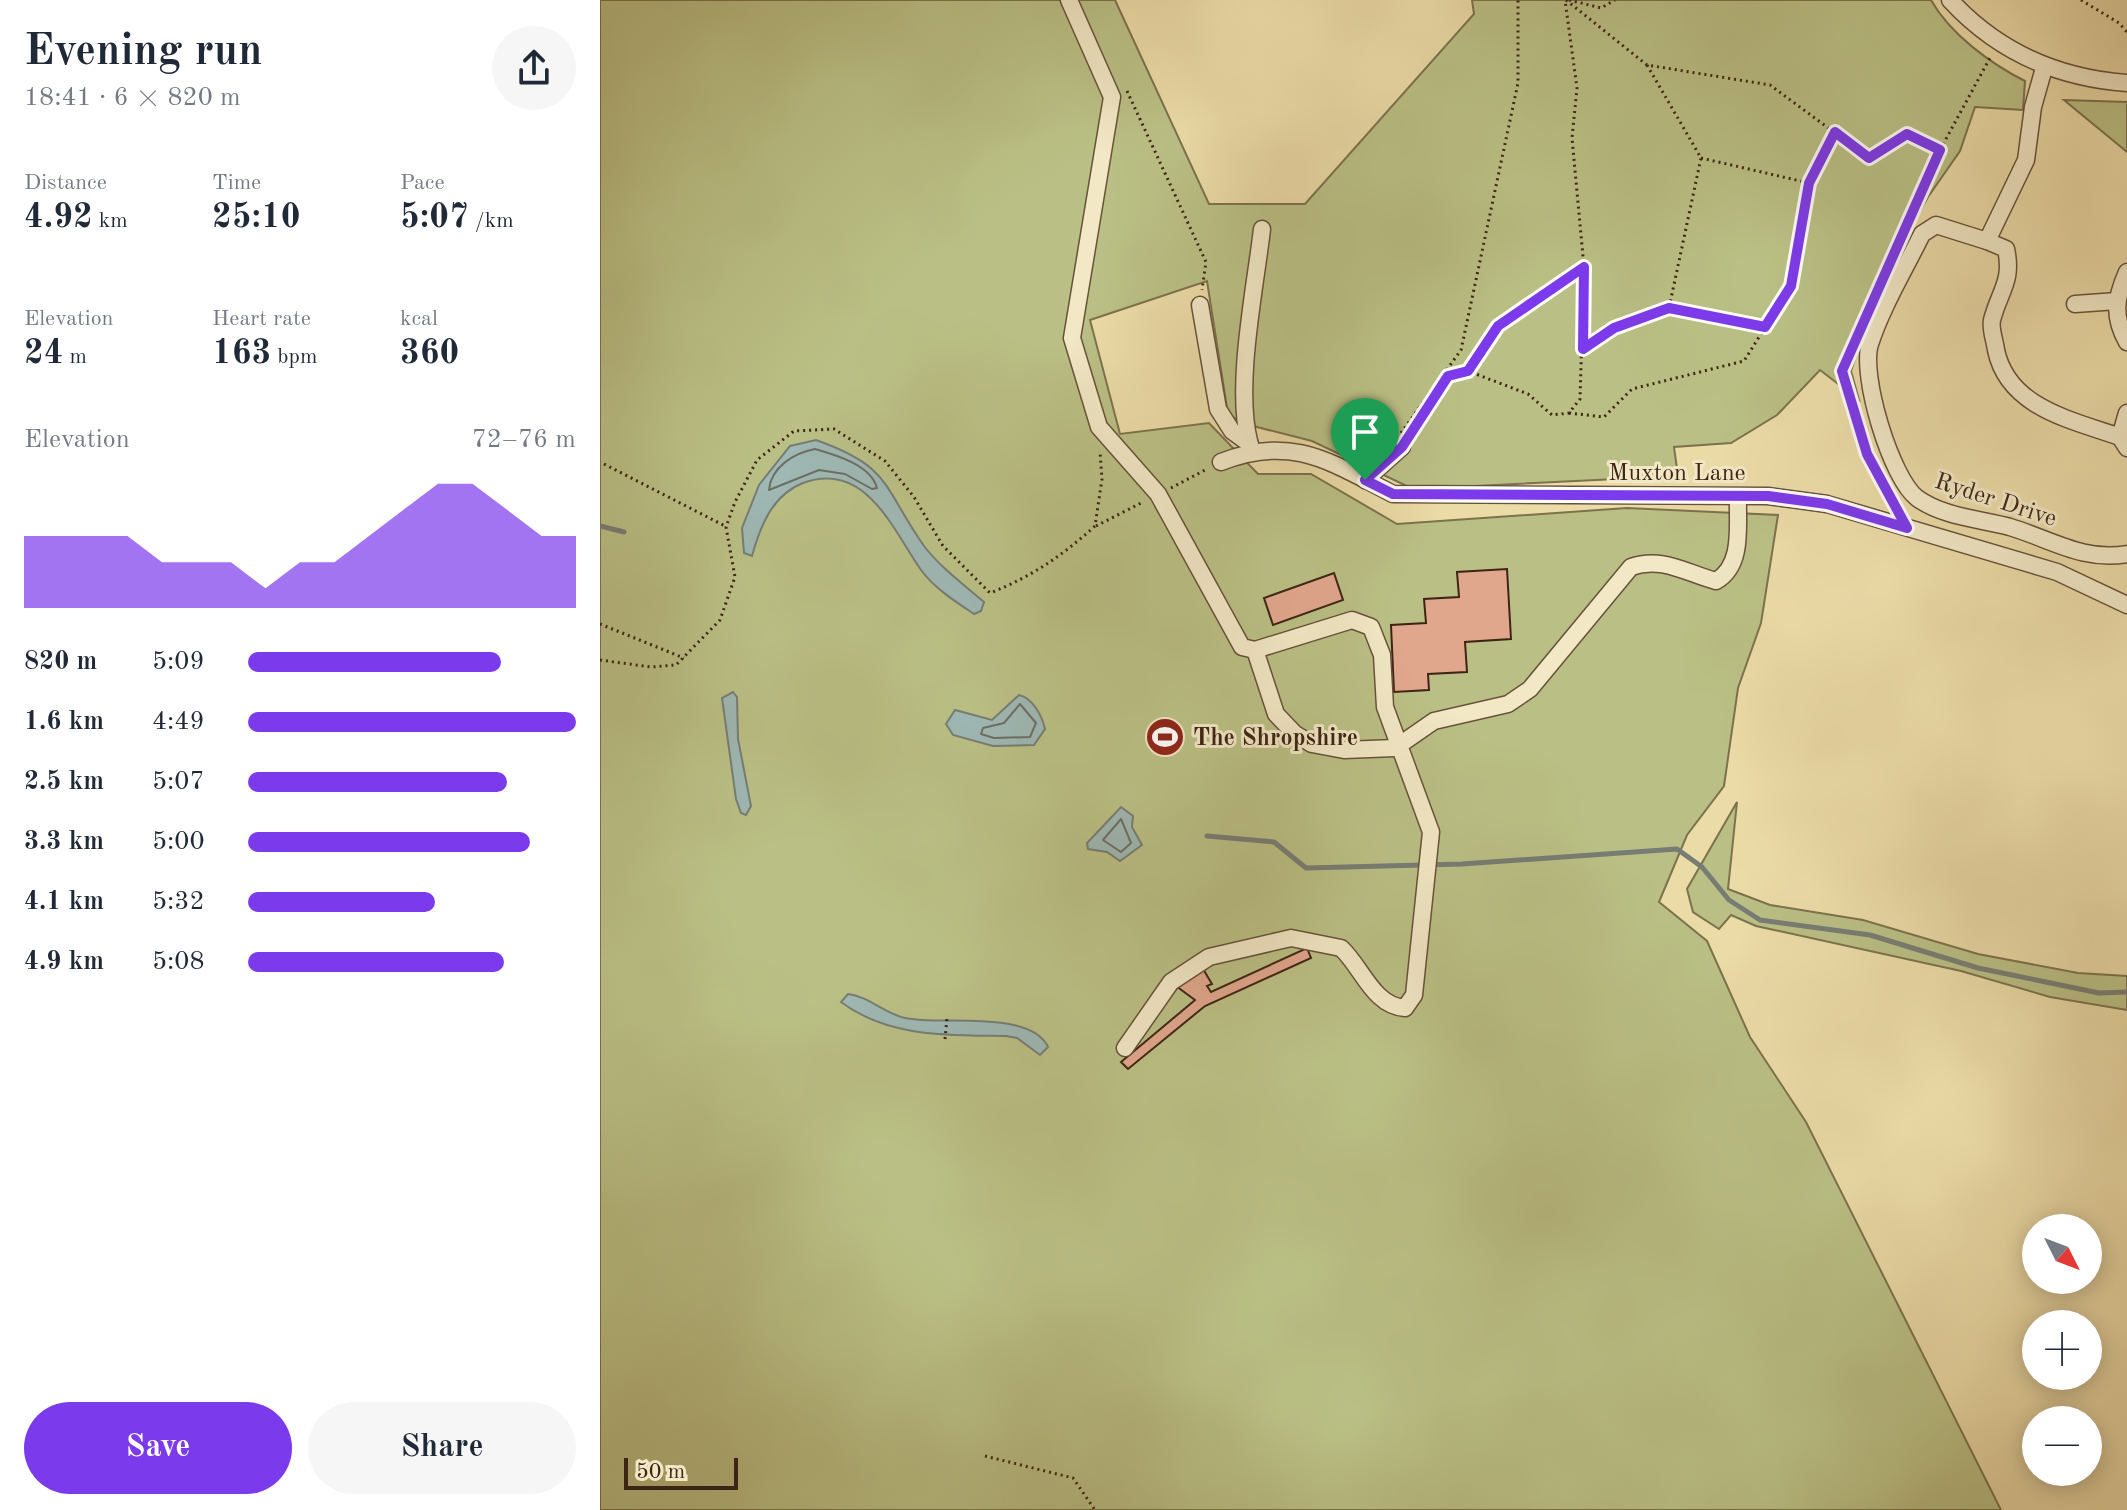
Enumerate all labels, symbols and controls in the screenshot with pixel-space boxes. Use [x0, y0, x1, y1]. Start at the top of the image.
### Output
button: share [492, 26, 576, 110]
text: Evening run [24, 30, 262, 74]
text: 18:41 · 6 × 820 m [24, 85, 241, 111]
text: Distance [24, 172, 107, 194]
text: Time [212, 172, 261, 194]
text: Pace [400, 172, 445, 194]
text: 4.92 [24, 201, 93, 235]
text: 25:10 [212, 201, 300, 235]
text: 5:07 [400, 201, 469, 235]
text: km [93, 210, 128, 232]
text: /km [469, 210, 514, 232]
text: Elevation [24, 308, 114, 330]
text: Heart rate [212, 308, 311, 330]
text: kcal [400, 308, 438, 330]
text: 24 [24, 337, 63, 371]
text: 163 [212, 337, 271, 371]
text: 360 [400, 337, 459, 371]
text: m [63, 346, 87, 368]
text: bpm [271, 346, 317, 368]
pin [1331, 398, 1399, 480]
icon: arrive [1343, 410, 1387, 454]
text: Elevation [24, 427, 130, 453]
text: 72–76 m [472, 427, 576, 453]
street label: Muxton Lane [1608, 462, 1746, 486]
street label: Ryder Drive [1932, 470, 2059, 532]
text: 820 m [24, 649, 97, 675]
text: 5:09 [152, 649, 205, 675]
text: 1.6 km [24, 709, 104, 735]
text: 4:49 [152, 709, 205, 735]
sports icon: The Shropshire [1144, 716, 1186, 758]
place label: The Shropshire [1193, 727, 1358, 751]
text: 2.5 km [24, 769, 104, 795]
text: 5:07 [152, 769, 205, 795]
text: 3.3 km [24, 829, 104, 855]
text: 5:00 [152, 829, 205, 855]
text: 4.1 km [24, 889, 104, 915]
text: 5:32 [152, 889, 205, 915]
text: 4.9 km [24, 949, 104, 975]
text: 5:08 [152, 949, 205, 975]
north arrow [2022, 1214, 2102, 1294]
map controls [2022, 1214, 2102, 1486]
button: + [2022, 1310, 2102, 1390]
button: Save [24, 1402, 292, 1494]
button: Share [308, 1402, 576, 1494]
button: − [2022, 1406, 2102, 1486]
scale bar [624, 1454, 738, 1490]
text: 50 m [636, 1461, 685, 1483]

